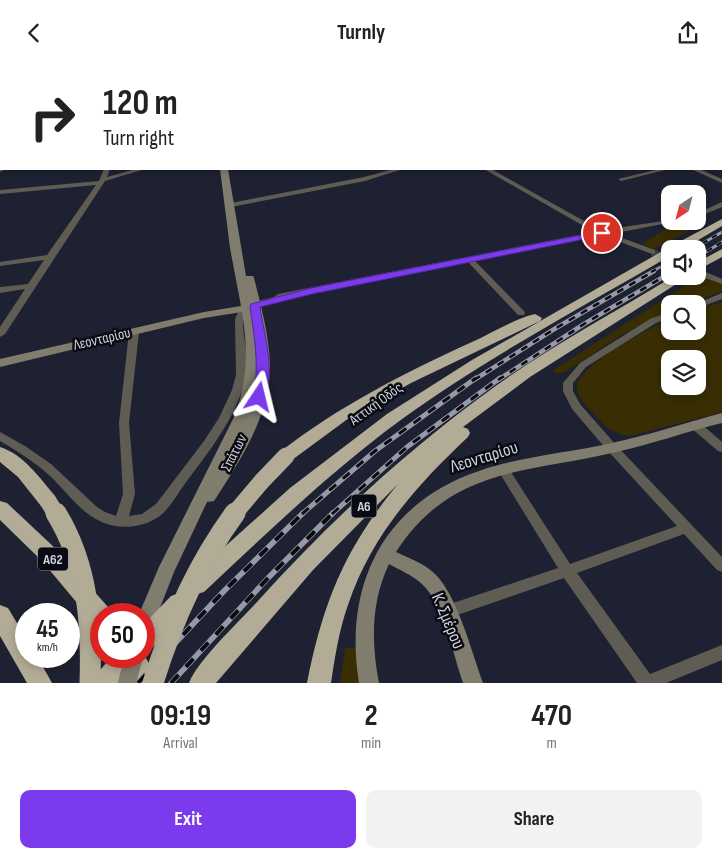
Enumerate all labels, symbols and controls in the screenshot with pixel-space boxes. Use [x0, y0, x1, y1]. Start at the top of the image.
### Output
icon: back [20, 19, 48, 47]
text: Turnly [337, 19, 385, 46]
icon: share [674, 19, 702, 47]
text: 120 m [103, 82, 178, 125]
icon: right [20, 85, 85, 150]
text: Turn right [103, 125, 174, 152]
north arrow [661, 185, 706, 230]
map controls [661, 185, 706, 395]
pin [581, 212, 623, 254]
icon: arrive [588, 219, 616, 247]
button: sound [661, 240, 706, 285]
button: search [661, 295, 706, 340]
street label: Λεονταρίου [71, 323, 132, 355]
button: layers [661, 350, 706, 395]
position arrow [232, 370, 284, 422]
street label: Αττική Οδός [345, 378, 406, 430]
street label: Σπάτων [217, 431, 251, 475]
street label: Λεονταρίου [447, 437, 520, 478]
road number: Α6 [352, 495, 376, 517]
road number: Α62 [38, 547, 68, 571]
street label: Κ. Σμέρου [427, 590, 469, 652]
speed limit sign: 50 [90, 603, 155, 668]
text: 45 [36, 614, 59, 645]
text: km/h [37, 640, 58, 655]
text: 09:19 [150, 698, 211, 734]
text: 2 [365, 698, 378, 734]
text: 470 [531, 698, 572, 734]
text: Arrival [163, 734, 198, 753]
text: min [361, 734, 381, 753]
text: m [546, 734, 557, 753]
button: Exit [20, 790, 356, 848]
button: Share [366, 790, 702, 848]

